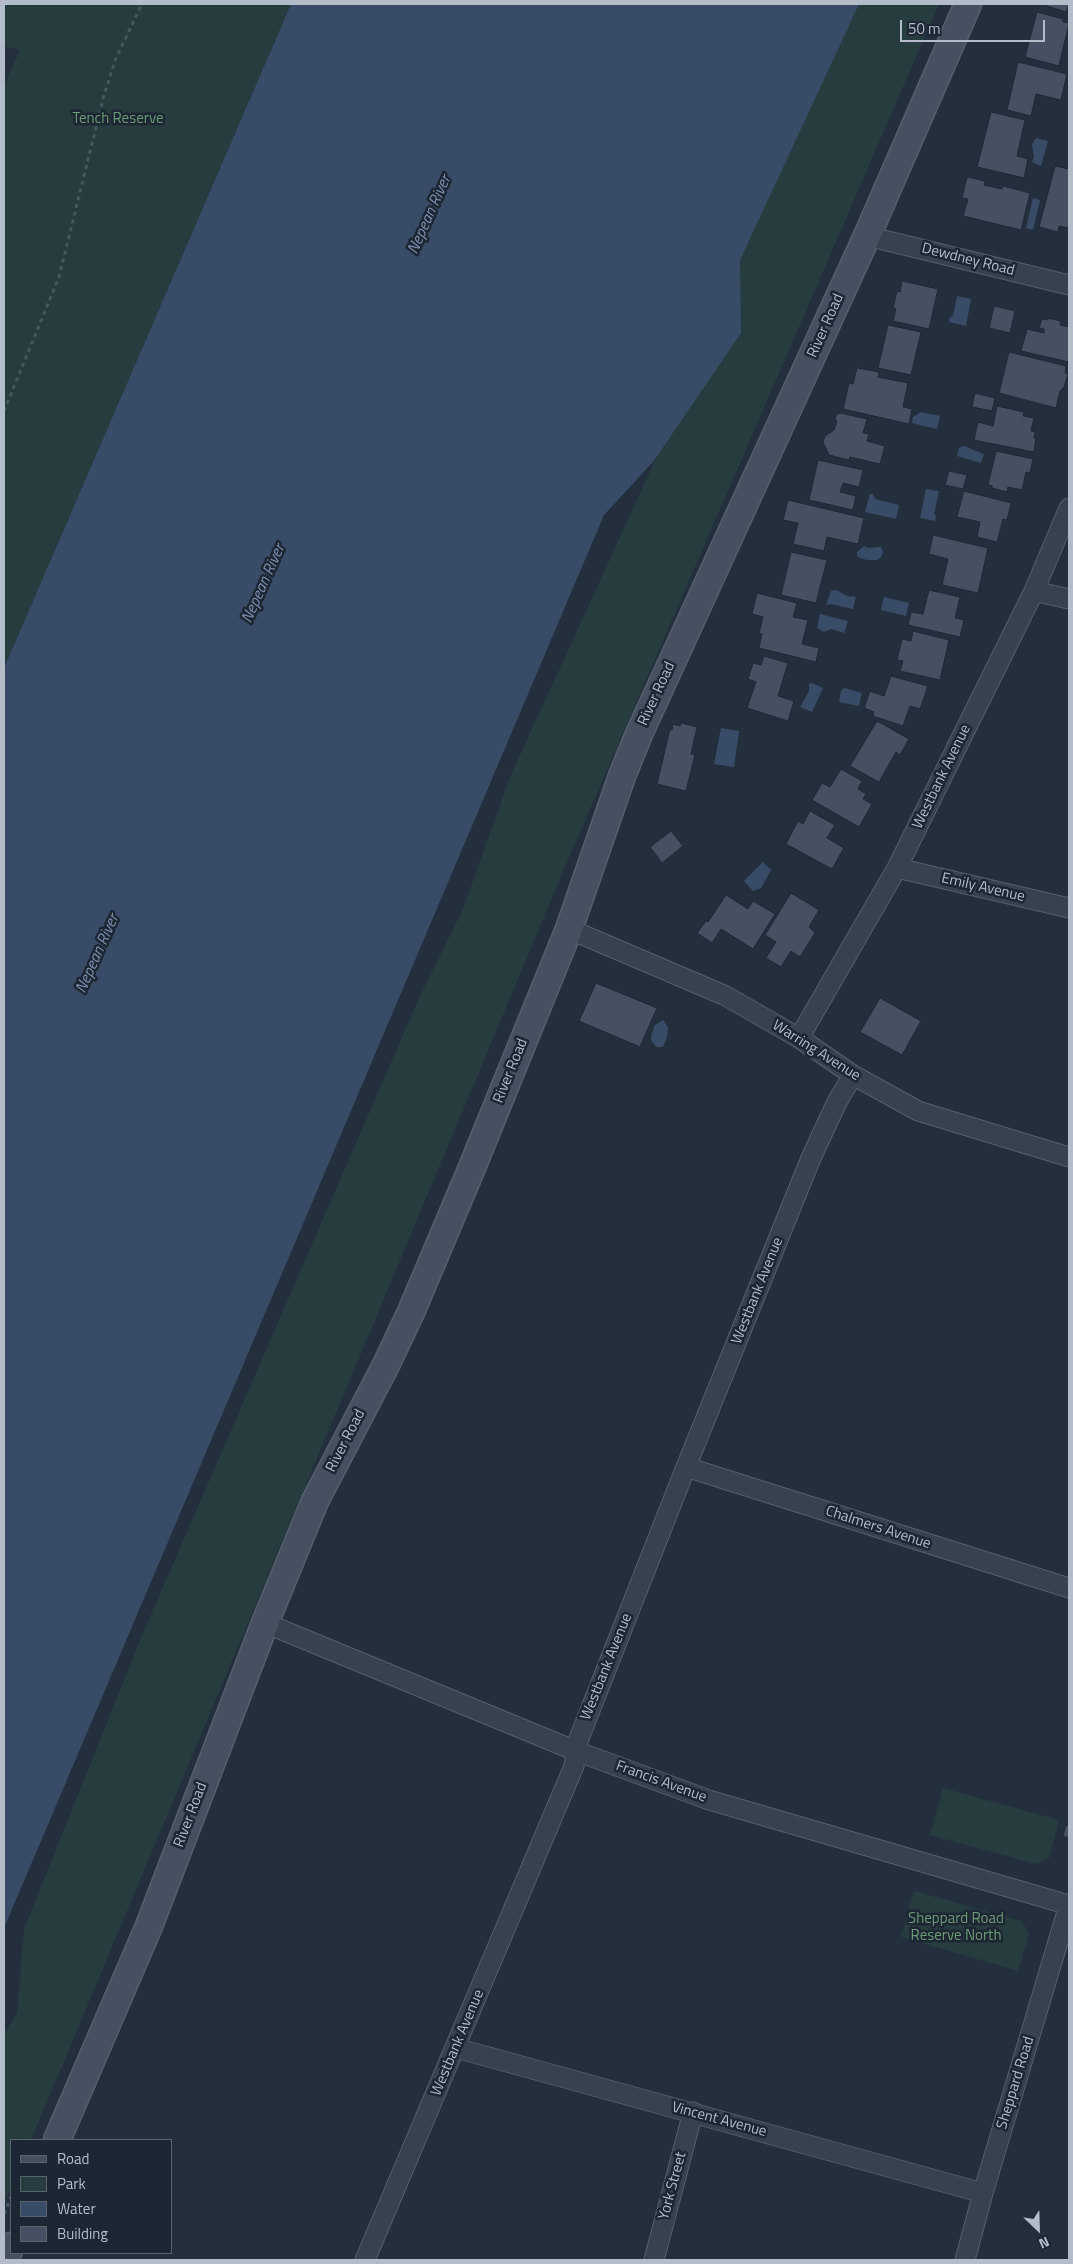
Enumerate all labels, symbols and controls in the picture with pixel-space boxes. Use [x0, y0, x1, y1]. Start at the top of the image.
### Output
scale bar [903, 10, 1048, 42]
text: 50 m [908, 17, 941, 40]
park label: Tench Reserve [72, 110, 164, 128]
water label: Nepean River [404, 173, 456, 257]
street label: Dewdney Road [920, 240, 1016, 280]
street label: River Road [804, 291, 848, 361]
water label: Nepean River [238, 542, 290, 626]
street label: River Road [634, 659, 680, 729]
street label: Westbank Avenue [909, 722, 975, 832]
street label: Emily Avenue [940, 870, 1026, 906]
water label: Nepean River [72, 912, 124, 996]
street label: Warring Avenue [769, 1017, 863, 1085]
street label: River Road [490, 1036, 532, 1106]
street label: Westbank Avenue [728, 1235, 788, 1347]
street label: River Road [323, 1407, 369, 1475]
street label: Chalmers Avenue [823, 1502, 933, 1554]
street label: Westbank Avenue [577, 1611, 637, 1723]
street label: Francis Avenue [613, 1757, 709, 1807]
street label: River Road [170, 1780, 212, 1850]
park label: Sheppard Road Reserve North [908, 1910, 1004, 1945]
street label: Westbank Avenue [428, 1987, 488, 2099]
street label: Sheppard Road [993, 2035, 1039, 2131]
street label: Vincent Avenue [670, 2099, 768, 2141]
legend [10, 2139, 172, 2254]
text: Road [57, 2147, 89, 2170]
street label: York Street [655, 2150, 691, 2222]
text: Park [57, 2172, 86, 2195]
text: Water [57, 2197, 96, 2220]
north arrow [1013, 2204, 1063, 2254]
text: Building [57, 2222, 108, 2245]
text: N [1036, 2232, 1053, 2255]

